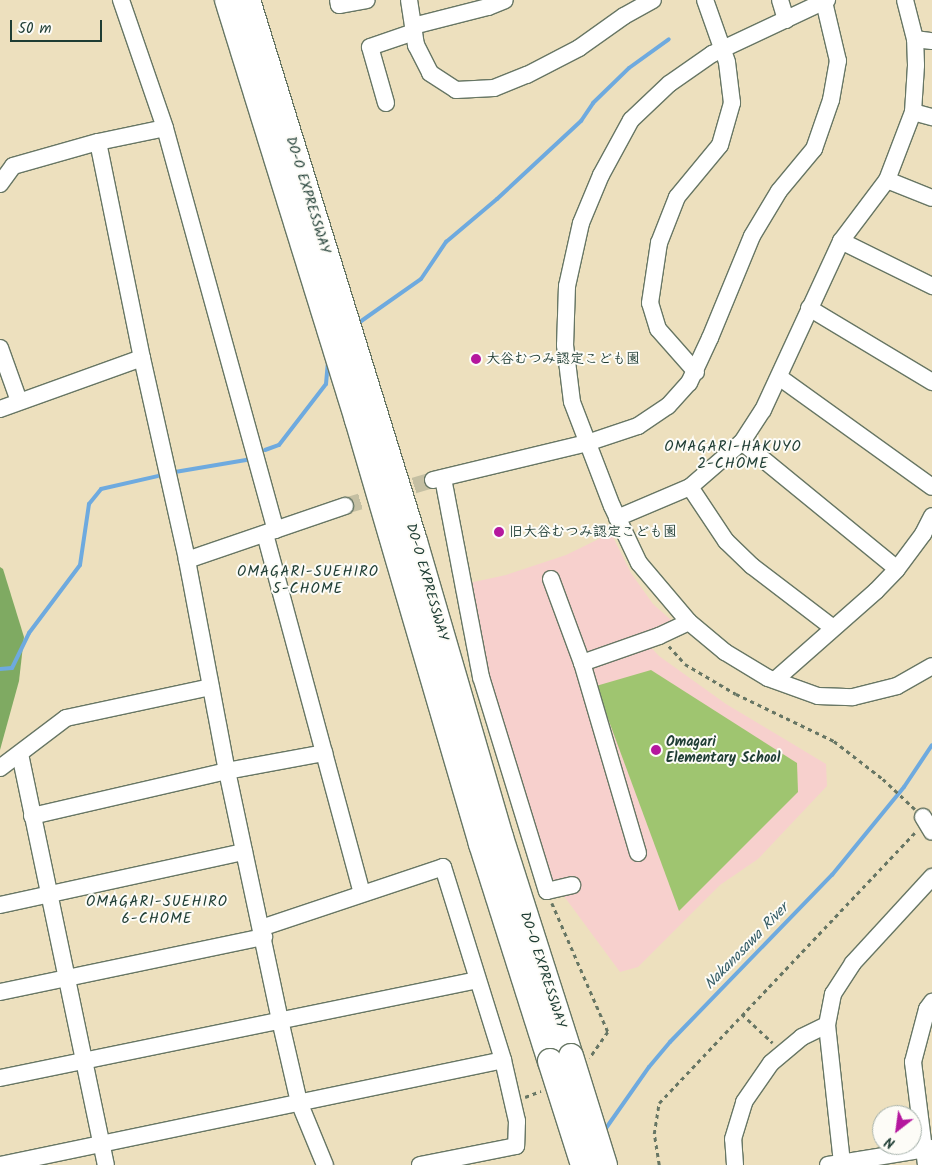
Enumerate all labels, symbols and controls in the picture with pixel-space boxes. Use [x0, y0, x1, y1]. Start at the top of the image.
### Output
scale bar [12, 10, 105, 42]
text: 50 m [18, 17, 52, 41]
street label: DO-O EXPRESSWAY [282, 134, 334, 256]
place label: 大谷むつみ認定こども園 [486, 351, 640, 367]
marker: 大谷むつみ認定こども園 [470, 353, 482, 365]
district label: OMAGARI-HAKUYO 2-CHOME [662, 438, 804, 473]
street label: DO-O EXPRESSWAY [402, 521, 452, 643]
place label: 旧大谷むつみ認定こども園 [509, 524, 677, 540]
marker: 旧大谷むつみ認定こども園 [493, 526, 505, 538]
district label: OMAGARI-SUEHIRO 5-CHOME [235, 563, 381, 598]
place label: Omagari Elementary School [666, 734, 780, 766]
marker: Omagari Elementary School [650, 744, 662, 756]
district label: OMAGARI-SUEHIRO 6-CHOME [84, 893, 230, 928]
water label: Nakanosawa River [701, 900, 793, 994]
street label: DO-O EXPRESSWAY [516, 910, 570, 1030]
north arrow [872, 1105, 922, 1155]
text: N [881, 1130, 899, 1154]

